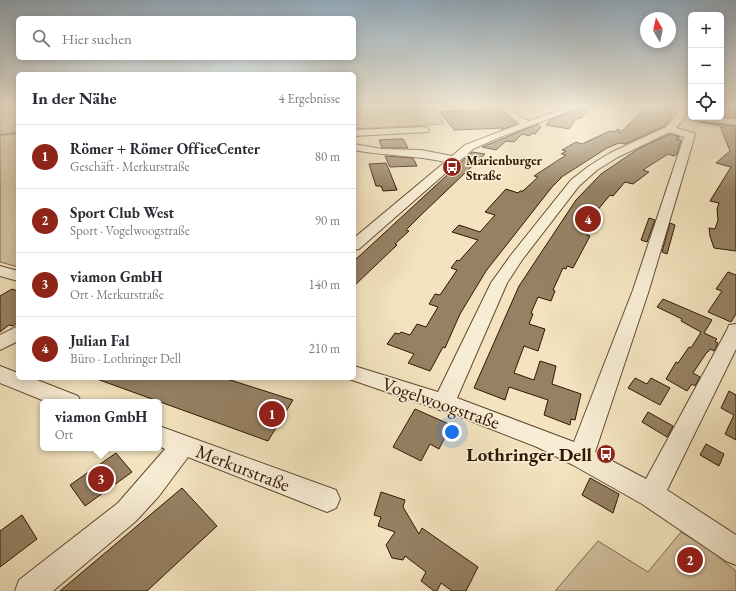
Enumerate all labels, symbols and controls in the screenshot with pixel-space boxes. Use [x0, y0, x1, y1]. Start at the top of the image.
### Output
north arrow [640, 12, 676, 48]
map controls [688, 12, 724, 120]
button: + [688, 12, 724, 48]
search box [16, 16, 356, 60]
icon: search [30, 27, 52, 49]
text: Hier suchen [62, 29, 132, 48]
button: − [688, 48, 724, 84]
button: locate [688, 84, 724, 120]
text: In der Nähe [32, 87, 117, 109]
text: 4 Ergebnisse [279, 90, 340, 107]
text: Römer + Römer OfficeCenter [70, 139, 260, 158]
text: 1 [42, 148, 48, 165]
text: 80 m [315, 148, 340, 165]
place label: Marienburger Straße [466, 152, 543, 184]
bus stop icon: Marienburger Straße [441, 156, 463, 178]
text: Geschäft · Merkurstraße [70, 158, 190, 175]
text: Sport Club West [70, 203, 174, 222]
pin: 4 [575, 204, 601, 234]
text: 2 [42, 212, 48, 229]
text: 90 m [315, 212, 340, 229]
text: Sport · Vogelwoogstraße [70, 222, 190, 239]
text: viamon GmbH [70, 267, 163, 286]
text: 3 [42, 276, 48, 293]
text: 140 m [309, 276, 340, 293]
text: Ort · Merkurstraße [70, 286, 164, 303]
text: Julian Fal [70, 331, 129, 350]
text: 4 [42, 340, 48, 357]
text: 210 m [309, 340, 340, 357]
text: Büro · Lothringer Dell [70, 350, 181, 367]
street label: Vogelwoogstraße [379, 371, 503, 435]
popup [40, 399, 162, 451]
pin: 1 [259, 399, 285, 429]
text: viamon GmbH [55, 407, 147, 426]
your location [442, 422, 462, 442]
text: Ort [55, 426, 73, 443]
street label: Merkurstraße [192, 439, 294, 497]
place label: Lothringer Dell [466, 442, 593, 467]
bus stop icon: Lothringer Dell [595, 443, 617, 465]
pin: 3 [88, 464, 114, 494]
pin: 2 [677, 545, 703, 575]

